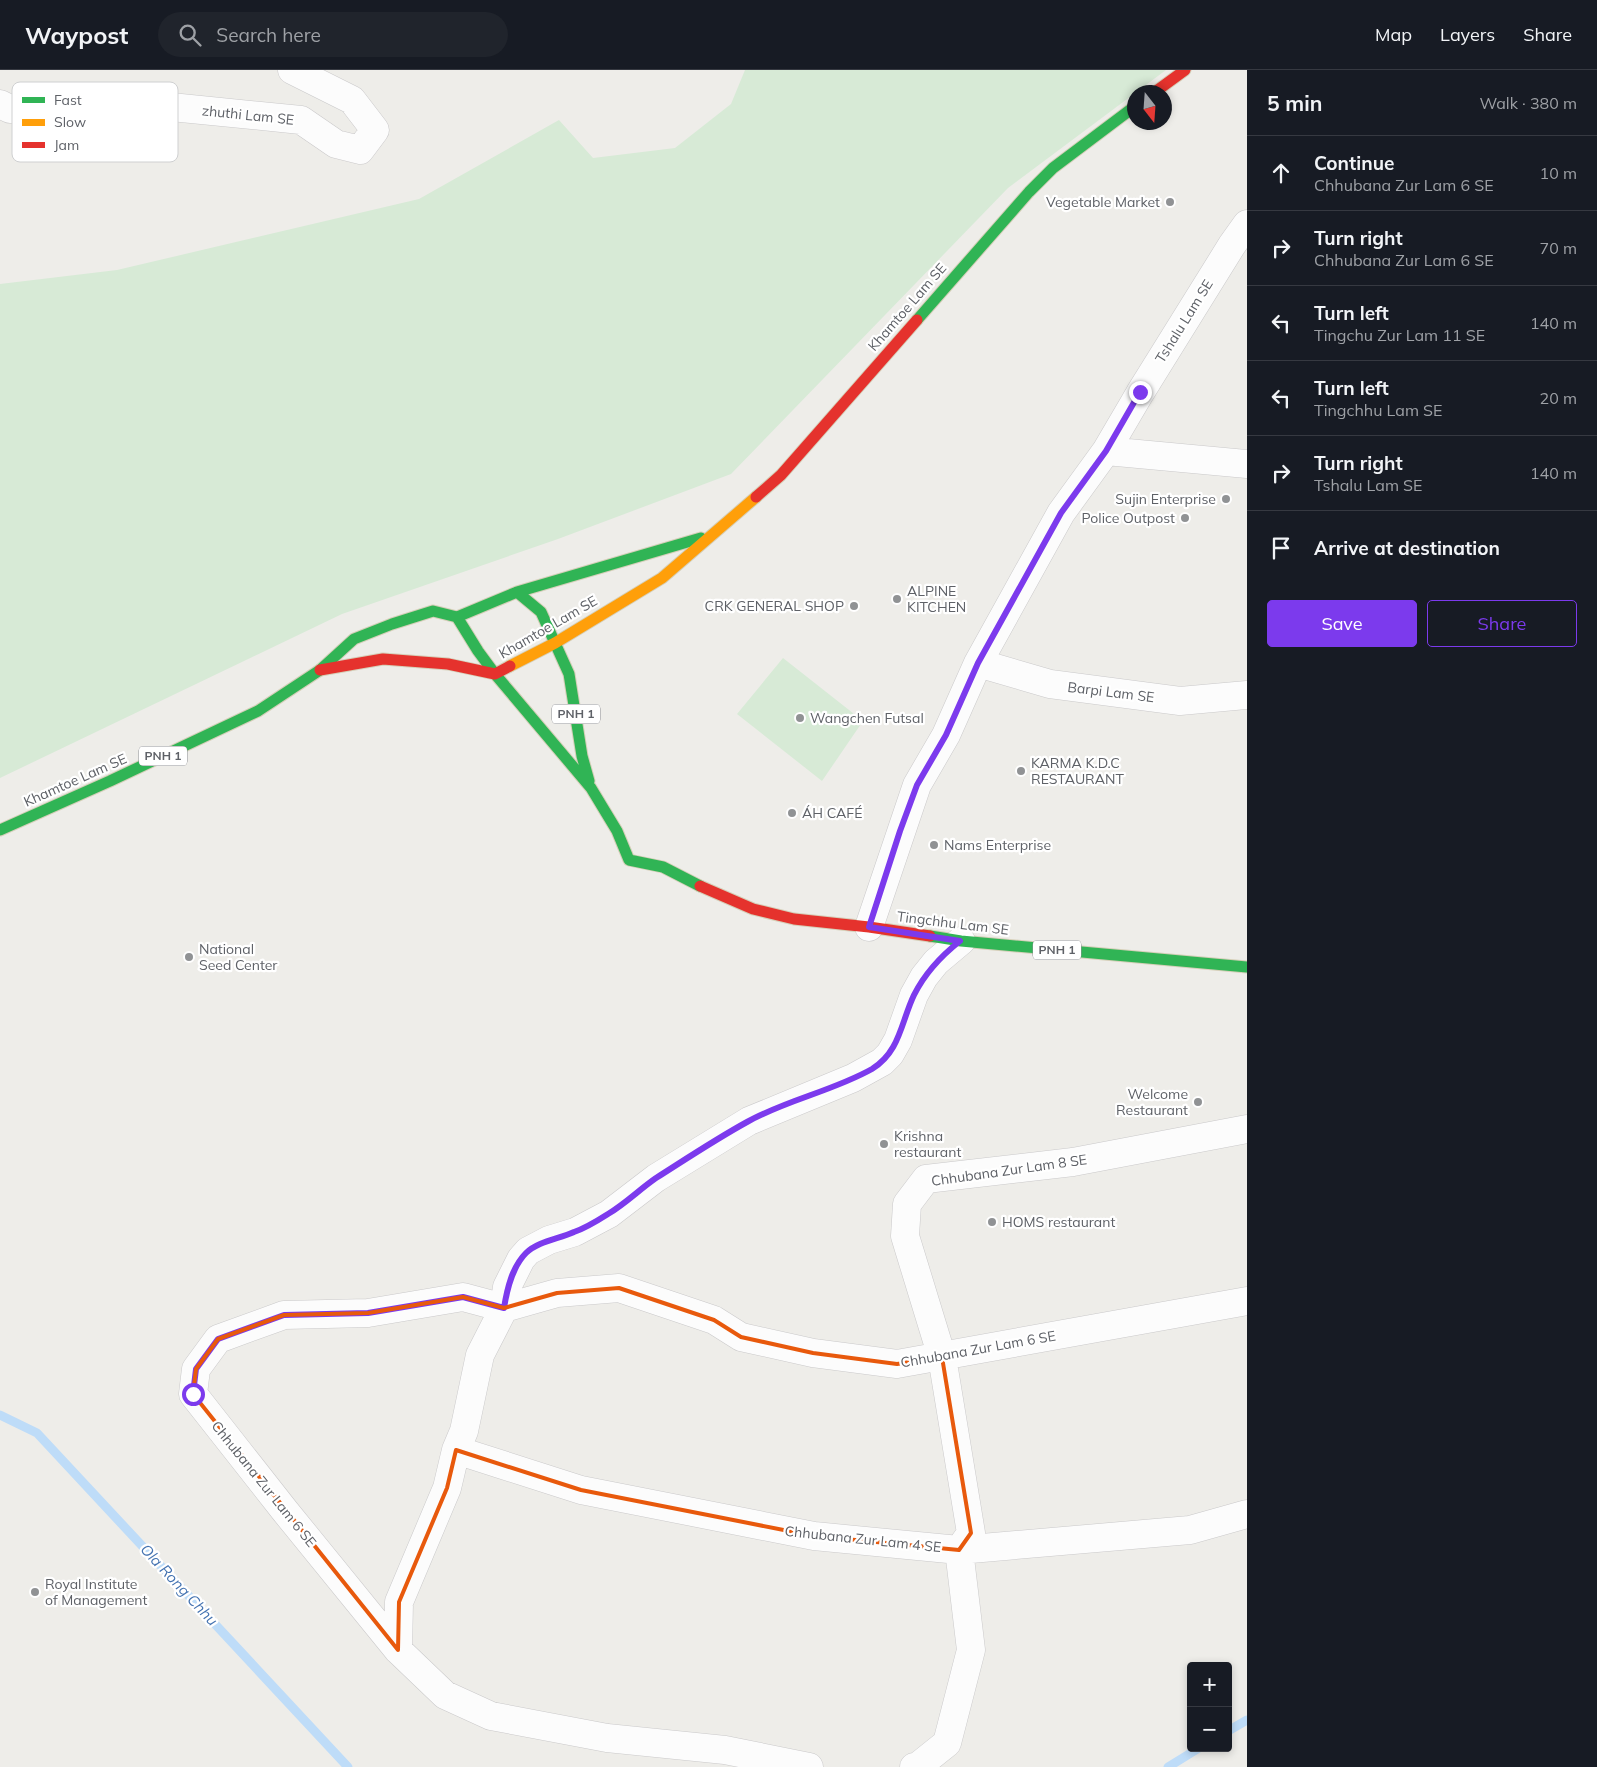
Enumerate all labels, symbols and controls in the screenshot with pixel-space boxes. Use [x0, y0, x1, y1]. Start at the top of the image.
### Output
search box [158, 12, 508, 57]
text: Waypost [25, 20, 128, 50]
icon: search [176, 21, 204, 49]
text: Search here [216, 23, 321, 47]
text: Map [1375, 23, 1412, 46]
text: Layers [1440, 23, 1495, 46]
text: Share [1523, 23, 1572, 46]
legend [12, 82, 178, 162]
north arrow [1127, 85, 1172, 130]
text: 5 min [1267, 90, 1322, 116]
text: Fast [54, 91, 82, 109]
text: Walk · 380 m [1479, 93, 1577, 113]
street label: zhuthi Lam SE [201, 101, 295, 129]
text: Slow [54, 113, 86, 131]
text: Jam [54, 136, 79, 154]
text: Continue [1314, 151, 1394, 175]
icon: ahead [1267, 159, 1295, 187]
text: 10 m [1540, 163, 1577, 183]
text: Chhubana Zur Lam 6 SE [1314, 175, 1494, 195]
place label: Vegetable Market [1046, 193, 1160, 211]
marker: Vegetable Market [1164, 196, 1176, 208]
text: Turn right [1314, 226, 1403, 250]
icon: right [1267, 234, 1295, 262]
text: 70 m [1540, 238, 1577, 258]
text: Chhubana Zur Lam 6 SE [1314, 250, 1494, 270]
street label: Khamtoe Lam SE [864, 259, 950, 355]
street label: Tshalu Lam SE [1151, 276, 1217, 366]
text: Turn left [1314, 301, 1389, 325]
icon: left [1267, 309, 1295, 337]
text: 140 m [1530, 313, 1577, 333]
text: Tingchu Zur Lam 11 SE [1314, 325, 1485, 345]
text: Turn left [1314, 376, 1389, 400]
route end [1129, 381, 1152, 404]
icon: left [1267, 384, 1295, 412]
text: 20 m [1540, 388, 1577, 408]
text: Tingchhu Lam SE [1314, 400, 1443, 420]
text: Turn right [1314, 451, 1403, 475]
icon: right [1267, 459, 1295, 487]
text: 140 m [1530, 463, 1577, 483]
text: Tshalu Lam SE [1314, 475, 1423, 495]
place label: Sujin Enterprise [1115, 490, 1216, 508]
marker: Sujin Enterprise [1220, 493, 1232, 505]
place label: Police Outpost [1082, 509, 1175, 527]
marker: Police Outpost [1179, 512, 1191, 524]
icon: arrive [1267, 534, 1295, 562]
text: Arrive at destination [1314, 536, 1500, 560]
place label: ALPINE KITCHEN [907, 582, 966, 616]
street label: Khamtoe Lam SE [496, 592, 600, 662]
marker: ALPINE KITCHEN [891, 593, 903, 605]
place label: CRK GENERAL SHOP [705, 597, 844, 615]
marker: CRK GENERAL SHOP [848, 600, 860, 612]
button: Save [1267, 600, 1417, 647]
button: Share [1427, 600, 1577, 647]
street label: Barpi Lam SE [1067, 678, 1155, 706]
road number: PNH 1 [552, 704, 600, 724]
place label: Wangchen Futsal [810, 709, 924, 727]
marker: Wangchen Futsal [794, 712, 806, 724]
road number: PNH 1 [139, 746, 187, 766]
street label: Khamtoe Lam SE [21, 749, 129, 811]
place label: KARMA K.D.C RESTAURANT [1031, 754, 1124, 788]
marker: KARMA K.D.C RESTAURANT [1015, 765, 1027, 777]
place label: ÁH CAFÉ [802, 804, 862, 822]
marker: ÁH CAFÉ [786, 807, 798, 819]
place label: Nams Enterprise [944, 836, 1051, 854]
marker: Nams Enterprise [928, 839, 940, 851]
street label: Tingchhu Lam SE [896, 907, 1010, 939]
place label: National Seed Center [199, 940, 278, 974]
road number: PNH 1 [1033, 940, 1081, 960]
marker: National Seed Center [183, 951, 195, 963]
place label: Welcome Restaurant [1116, 1085, 1188, 1119]
marker: Welcome Restaurant [1192, 1096, 1204, 1108]
place label: Krishna restaurant [894, 1127, 961, 1161]
marker: Krishna restaurant [878, 1138, 890, 1150]
street label: Chhubana Zur Lam 8 SE [930, 1150, 1088, 1190]
place label: HOMS restaurant [1002, 1213, 1115, 1231]
marker: HOMS restaurant [986, 1216, 998, 1228]
street label: Chhubana Zur Lam 6 SE [899, 1326, 1057, 1372]
route start [182, 1383, 205, 1406]
street label: Chhubana Zur Lam 6 SE [208, 1417, 320, 1551]
street label: Chhubana Zur Lam 4 SE [784, 1522, 942, 1556]
water label: Ola Rong Chhu [137, 1540, 222, 1630]
place label: Royal Institute of Management [45, 1575, 147, 1609]
marker: Royal Institute of Management [29, 1586, 41, 1598]
map controls [1187, 1662, 1232, 1752]
button: + [1187, 1662, 1232, 1707]
button: − [1187, 1707, 1232, 1752]

